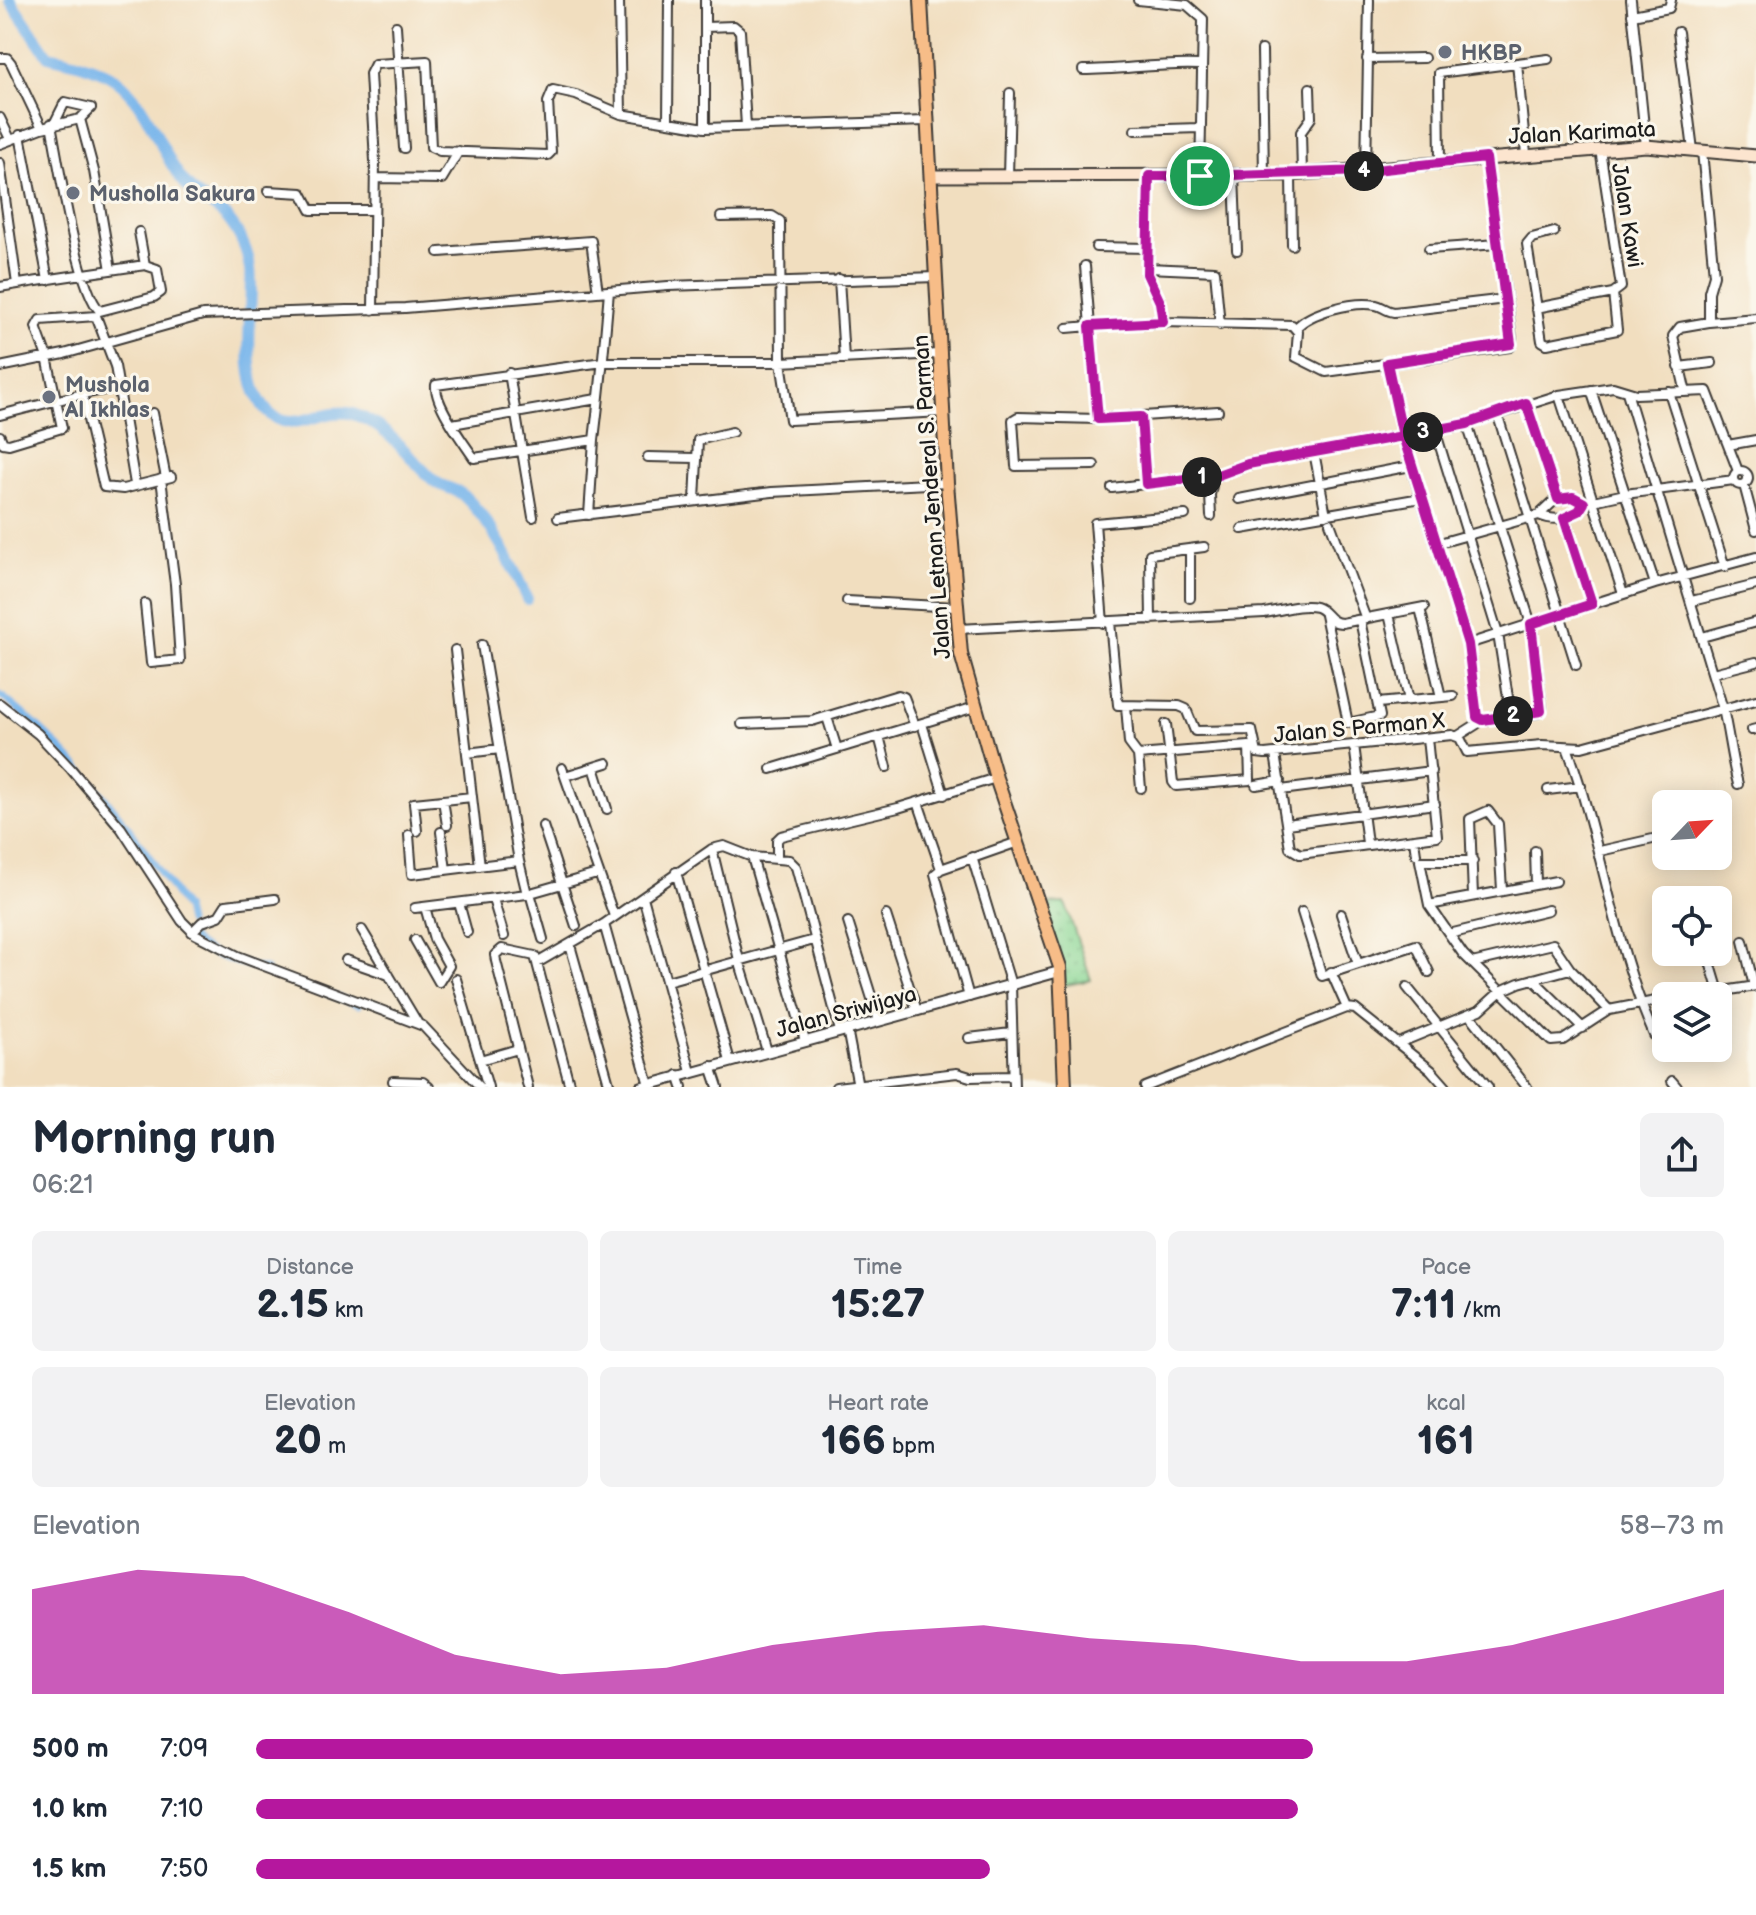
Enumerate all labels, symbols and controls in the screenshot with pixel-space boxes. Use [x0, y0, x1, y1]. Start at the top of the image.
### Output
place label: HKBP [1461, 40, 1522, 67]
marker: HKBP [1436, 43, 1454, 61]
street label: Jalan Karimata [1508, 116, 1657, 151]
pin [1166, 142, 1234, 210]
pin: 4 [1344, 151, 1384, 191]
icon: arrive [1178, 154, 1222, 198]
text: 4 [1358, 157, 1370, 184]
street label: Jalan Kawi [1605, 161, 1648, 269]
place label: Musholla Sakura [89, 181, 256, 208]
marker: Musholla Sakura [64, 184, 82, 202]
street label: Jalan Letnan Jenderal S. Parman [908, 334, 957, 660]
place label: Mushola Al Ikhlas [64, 372, 150, 424]
marker: Mushola Al Ikhlas [40, 388, 58, 406]
pin: 3 [1403, 412, 1443, 452]
text: 3 [1417, 418, 1429, 445]
pin: 1 [1182, 457, 1222, 497]
text: 1 [1197, 463, 1207, 490]
pin: 2 [1493, 696, 1533, 736]
text: 2 [1506, 702, 1520, 729]
street label: Jalan S Parman X [1273, 708, 1446, 749]
north arrow [1652, 790, 1732, 870]
map controls [1652, 790, 1732, 1062]
button: locate [1652, 886, 1732, 966]
street label: Jalan Sriwijaya [773, 981, 920, 1044]
button: layers [1652, 982, 1732, 1062]
text: Morning run [32, 1113, 276, 1166]
button: share [1640, 1113, 1724, 1197]
text: 06:21 [32, 1170, 93, 1201]
text: Distance [266, 1254, 354, 1281]
text: Time [854, 1254, 902, 1281]
text: Pace [1421, 1254, 1471, 1281]
text: 2.15 [256, 1281, 329, 1329]
text: 15:27 [831, 1281, 925, 1329]
text: 7:11 [1391, 1281, 1456, 1329]
text: km [329, 1297, 364, 1324]
text: /km [1456, 1297, 1501, 1324]
text: Elevation [264, 1390, 356, 1417]
text: Heart rate [827, 1390, 929, 1417]
text: kcal [1426, 1390, 1466, 1417]
text: 20 [274, 1417, 322, 1465]
text: 166 [821, 1417, 886, 1465]
text: 161 [1417, 1417, 1475, 1465]
text: m [322, 1433, 346, 1460]
text: bpm [886, 1433, 935, 1460]
text: Elevation [32, 1511, 140, 1542]
text: 58–73 m [1620, 1511, 1724, 1542]
text: 500 m [32, 1734, 109, 1765]
text: 7:09 [160, 1734, 208, 1765]
text: 1.0 km [32, 1794, 108, 1825]
text: 7:10 [160, 1794, 203, 1825]
text: 1.5 km [32, 1854, 107, 1885]
text: 7:50 [160, 1854, 208, 1885]

